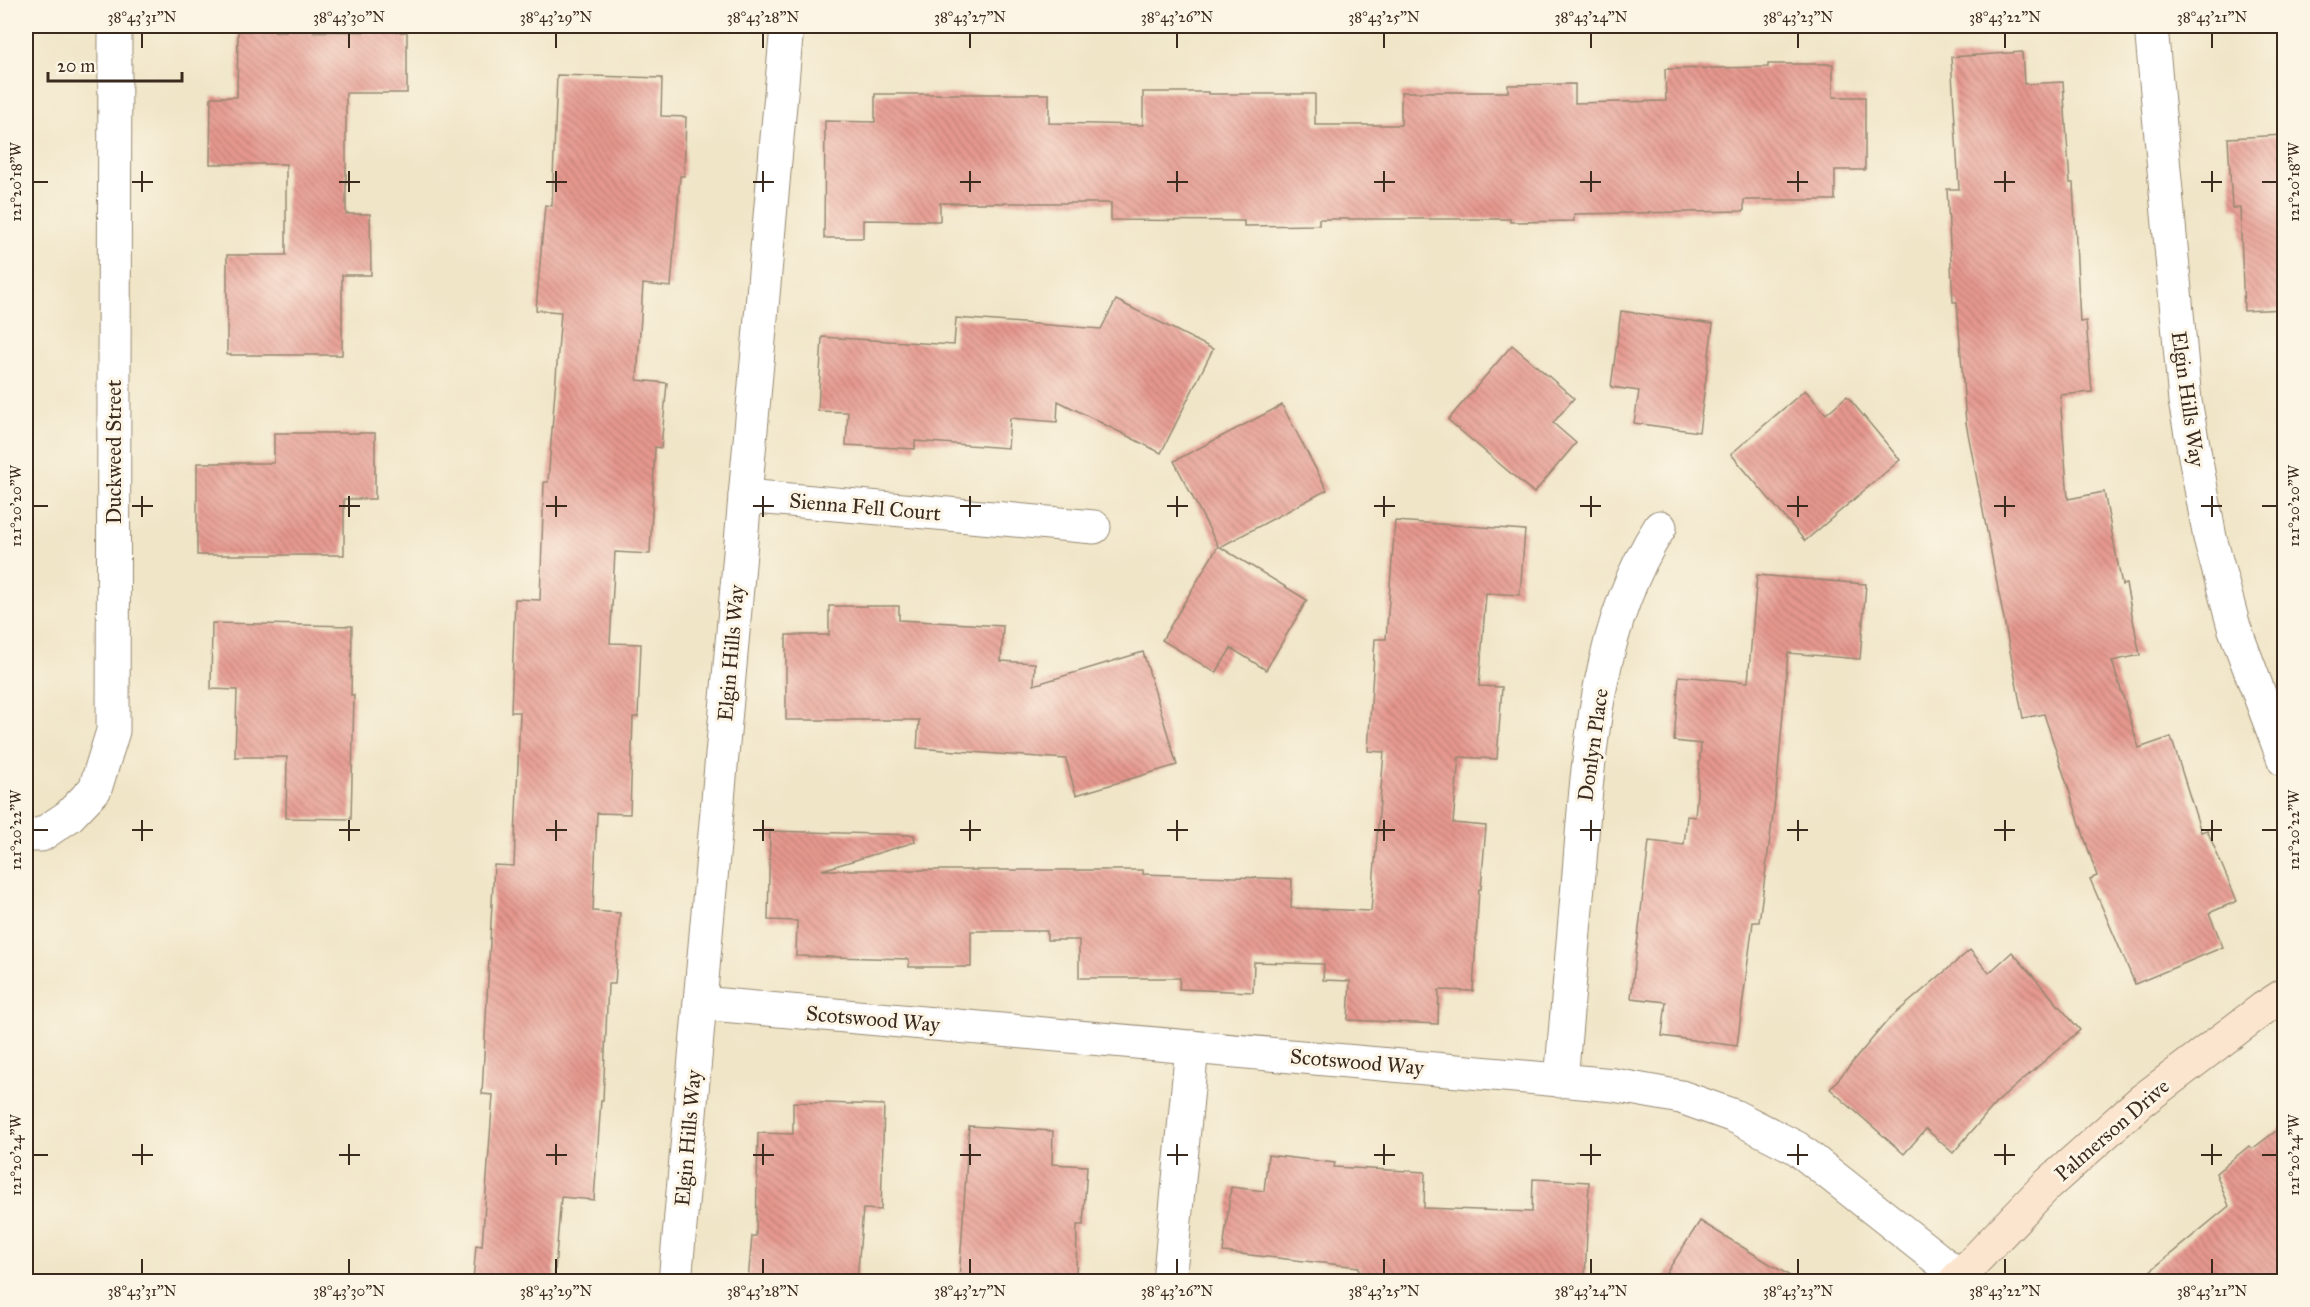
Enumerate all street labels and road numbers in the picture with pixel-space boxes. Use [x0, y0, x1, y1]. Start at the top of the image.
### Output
street label: Elgin Hills Way [2166, 329, 2211, 470]
street label: Duckweed Street [101, 379, 127, 524]
street label: Sienna Fell Court [788, 487, 942, 527]
street label: Elgin Hills Way [712, 582, 750, 722]
street label: Donlyn Place [1572, 687, 1614, 803]
street label: Scotswood Way [805, 1000, 942, 1038]
street label: Scotswood Way [1289, 1043, 1426, 1081]
street label: Elgin Hills Way [669, 1067, 707, 1207]
street label: Palmerson Drive [2049, 1073, 2175, 1187]

